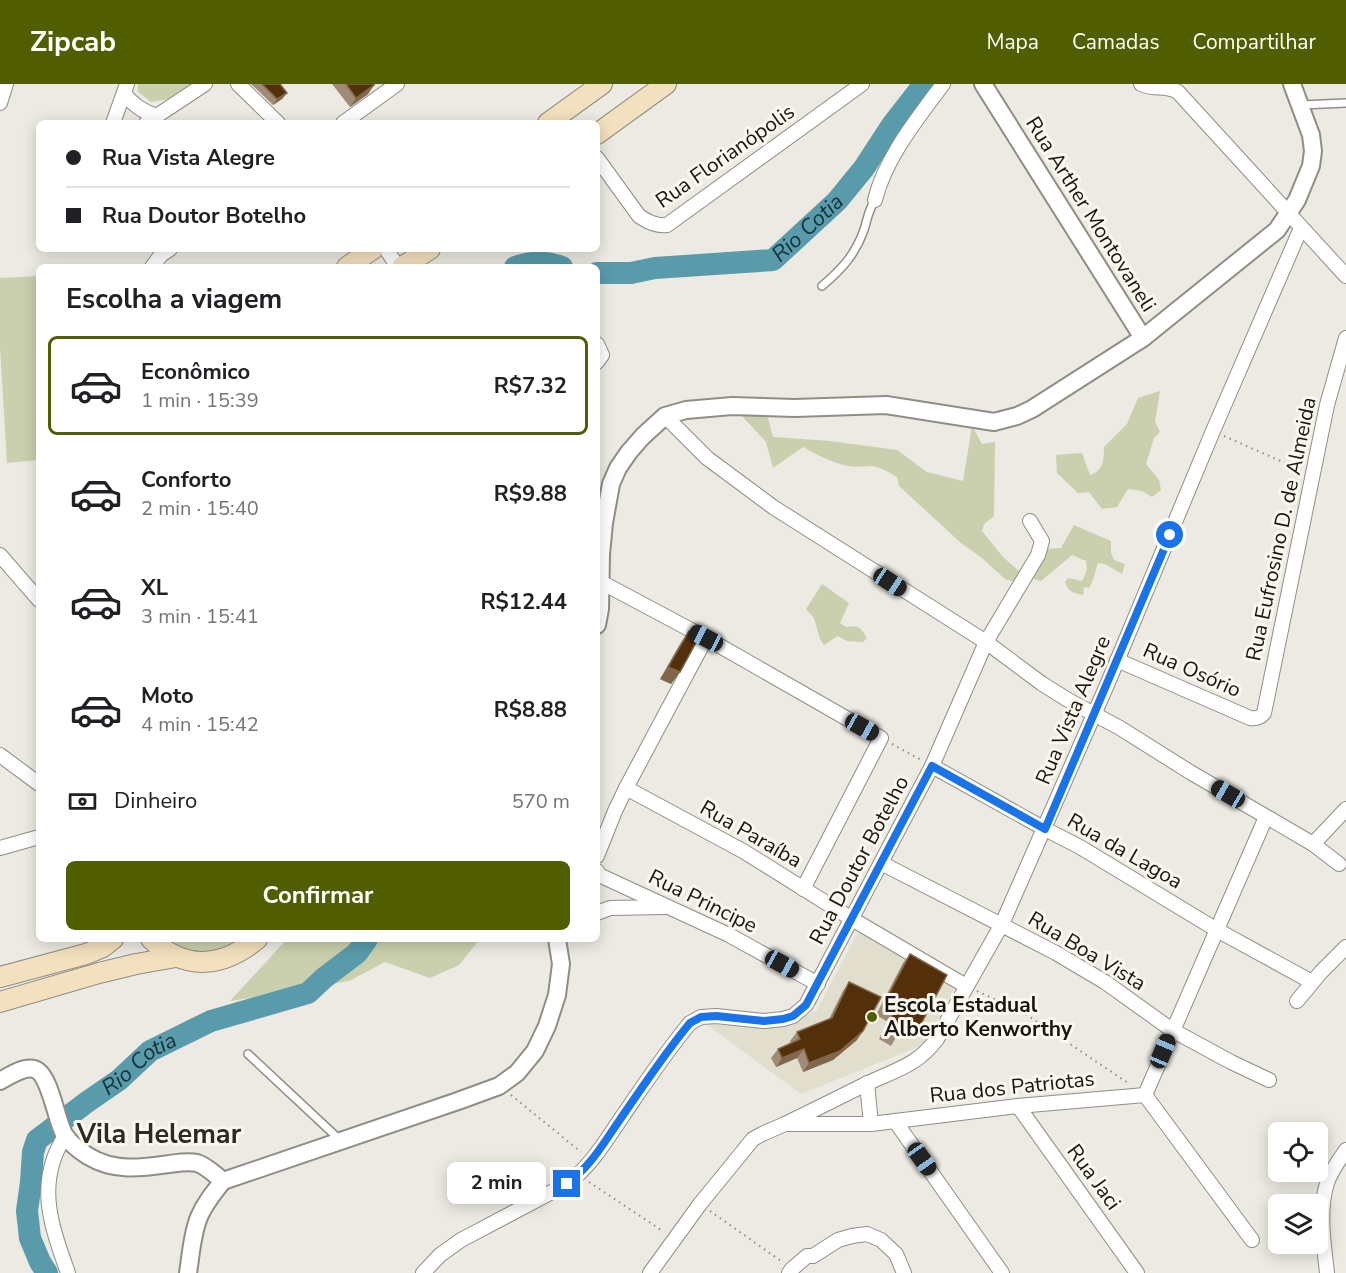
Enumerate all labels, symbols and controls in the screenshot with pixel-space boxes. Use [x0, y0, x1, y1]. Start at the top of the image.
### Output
text: Zipcab [30, 23, 116, 61]
text: Mapa [987, 28, 1039, 56]
text: Camadas [1072, 28, 1159, 56]
text: Compartilhar [1192, 28, 1316, 56]
street label: Rua Florianópolis [650, 98, 800, 214]
street label: Rua Arther Montovaneli [1019, 111, 1163, 317]
text: Rua Vista Alegre [102, 143, 275, 173]
water label: Rio Cotia [765, 187, 850, 269]
text: Rua Doutor Botelho [102, 201, 306, 231]
text: Escolha a viagem [66, 281, 282, 318]
text: Econômico [141, 357, 250, 387]
icon: car [69, 359, 123, 413]
text: R$7.32 [494, 371, 567, 401]
text: 1 min · 15:39 [141, 387, 259, 414]
street label: Rua Eufrosino D. de Almeida [1239, 394, 1323, 664]
text: Conforto [141, 465, 231, 495]
icon: car [69, 467, 123, 521]
text: R$9.88 [494, 479, 567, 509]
text: 2 min · 15:40 [141, 495, 259, 522]
route start [1156, 521, 1183, 548]
car [870, 565, 910, 599]
text: XL [141, 573, 168, 603]
icon: car [69, 575, 123, 629]
text: R$12.44 [480, 587, 567, 617]
text: 3 min · 15:41 [141, 603, 259, 630]
car [686, 622, 726, 654]
street label: Rua Vista Alegre [1029, 631, 1117, 789]
street label: Rua Osório [1139, 636, 1245, 704]
text: Moto [141, 681, 194, 711]
icon: car [69, 683, 123, 737]
text: R$8.88 [494, 695, 567, 725]
car [842, 710, 882, 744]
text: 4 min · 15:42 [141, 711, 259, 738]
street label: Rua Doutor Botelho [803, 771, 915, 949]
car [1208, 777, 1248, 811]
icon: cash [66, 785, 99, 818]
text: Dinheiro [114, 786, 197, 816]
text: 570 m [512, 788, 570, 815]
street label: Rua Paraíba [695, 794, 807, 874]
street label: Rua da Lagoa [1062, 807, 1188, 895]
button: Confirmar [66, 861, 570, 930]
street label: Rua Principe [644, 863, 762, 939]
street label: Rua Boa Vista [1023, 905, 1151, 997]
car [762, 947, 802, 981]
place label: Escola Estadual Alberto Kenworthy [884, 991, 1073, 1043]
marker: Escola Estadual Alberto Kenworthy [865, 1010, 879, 1024]
water label: Rio Cotia [96, 1025, 182, 1103]
car [1148, 1031, 1178, 1071]
street label: Rua dos Patriotas [928, 1064, 1096, 1110]
district label: Vila Helemar [76, 1116, 242, 1153]
map controls [1268, 1122, 1328, 1254]
button: locate [1268, 1122, 1328, 1182]
street label: Rua Jaci [1061, 1138, 1127, 1216]
car [904, 1139, 940, 1179]
callout: 2 min [447, 1163, 546, 1205]
text: 2 min [471, 1169, 522, 1196]
route end [553, 1170, 580, 1197]
button: layers [1268, 1194, 1328, 1254]

